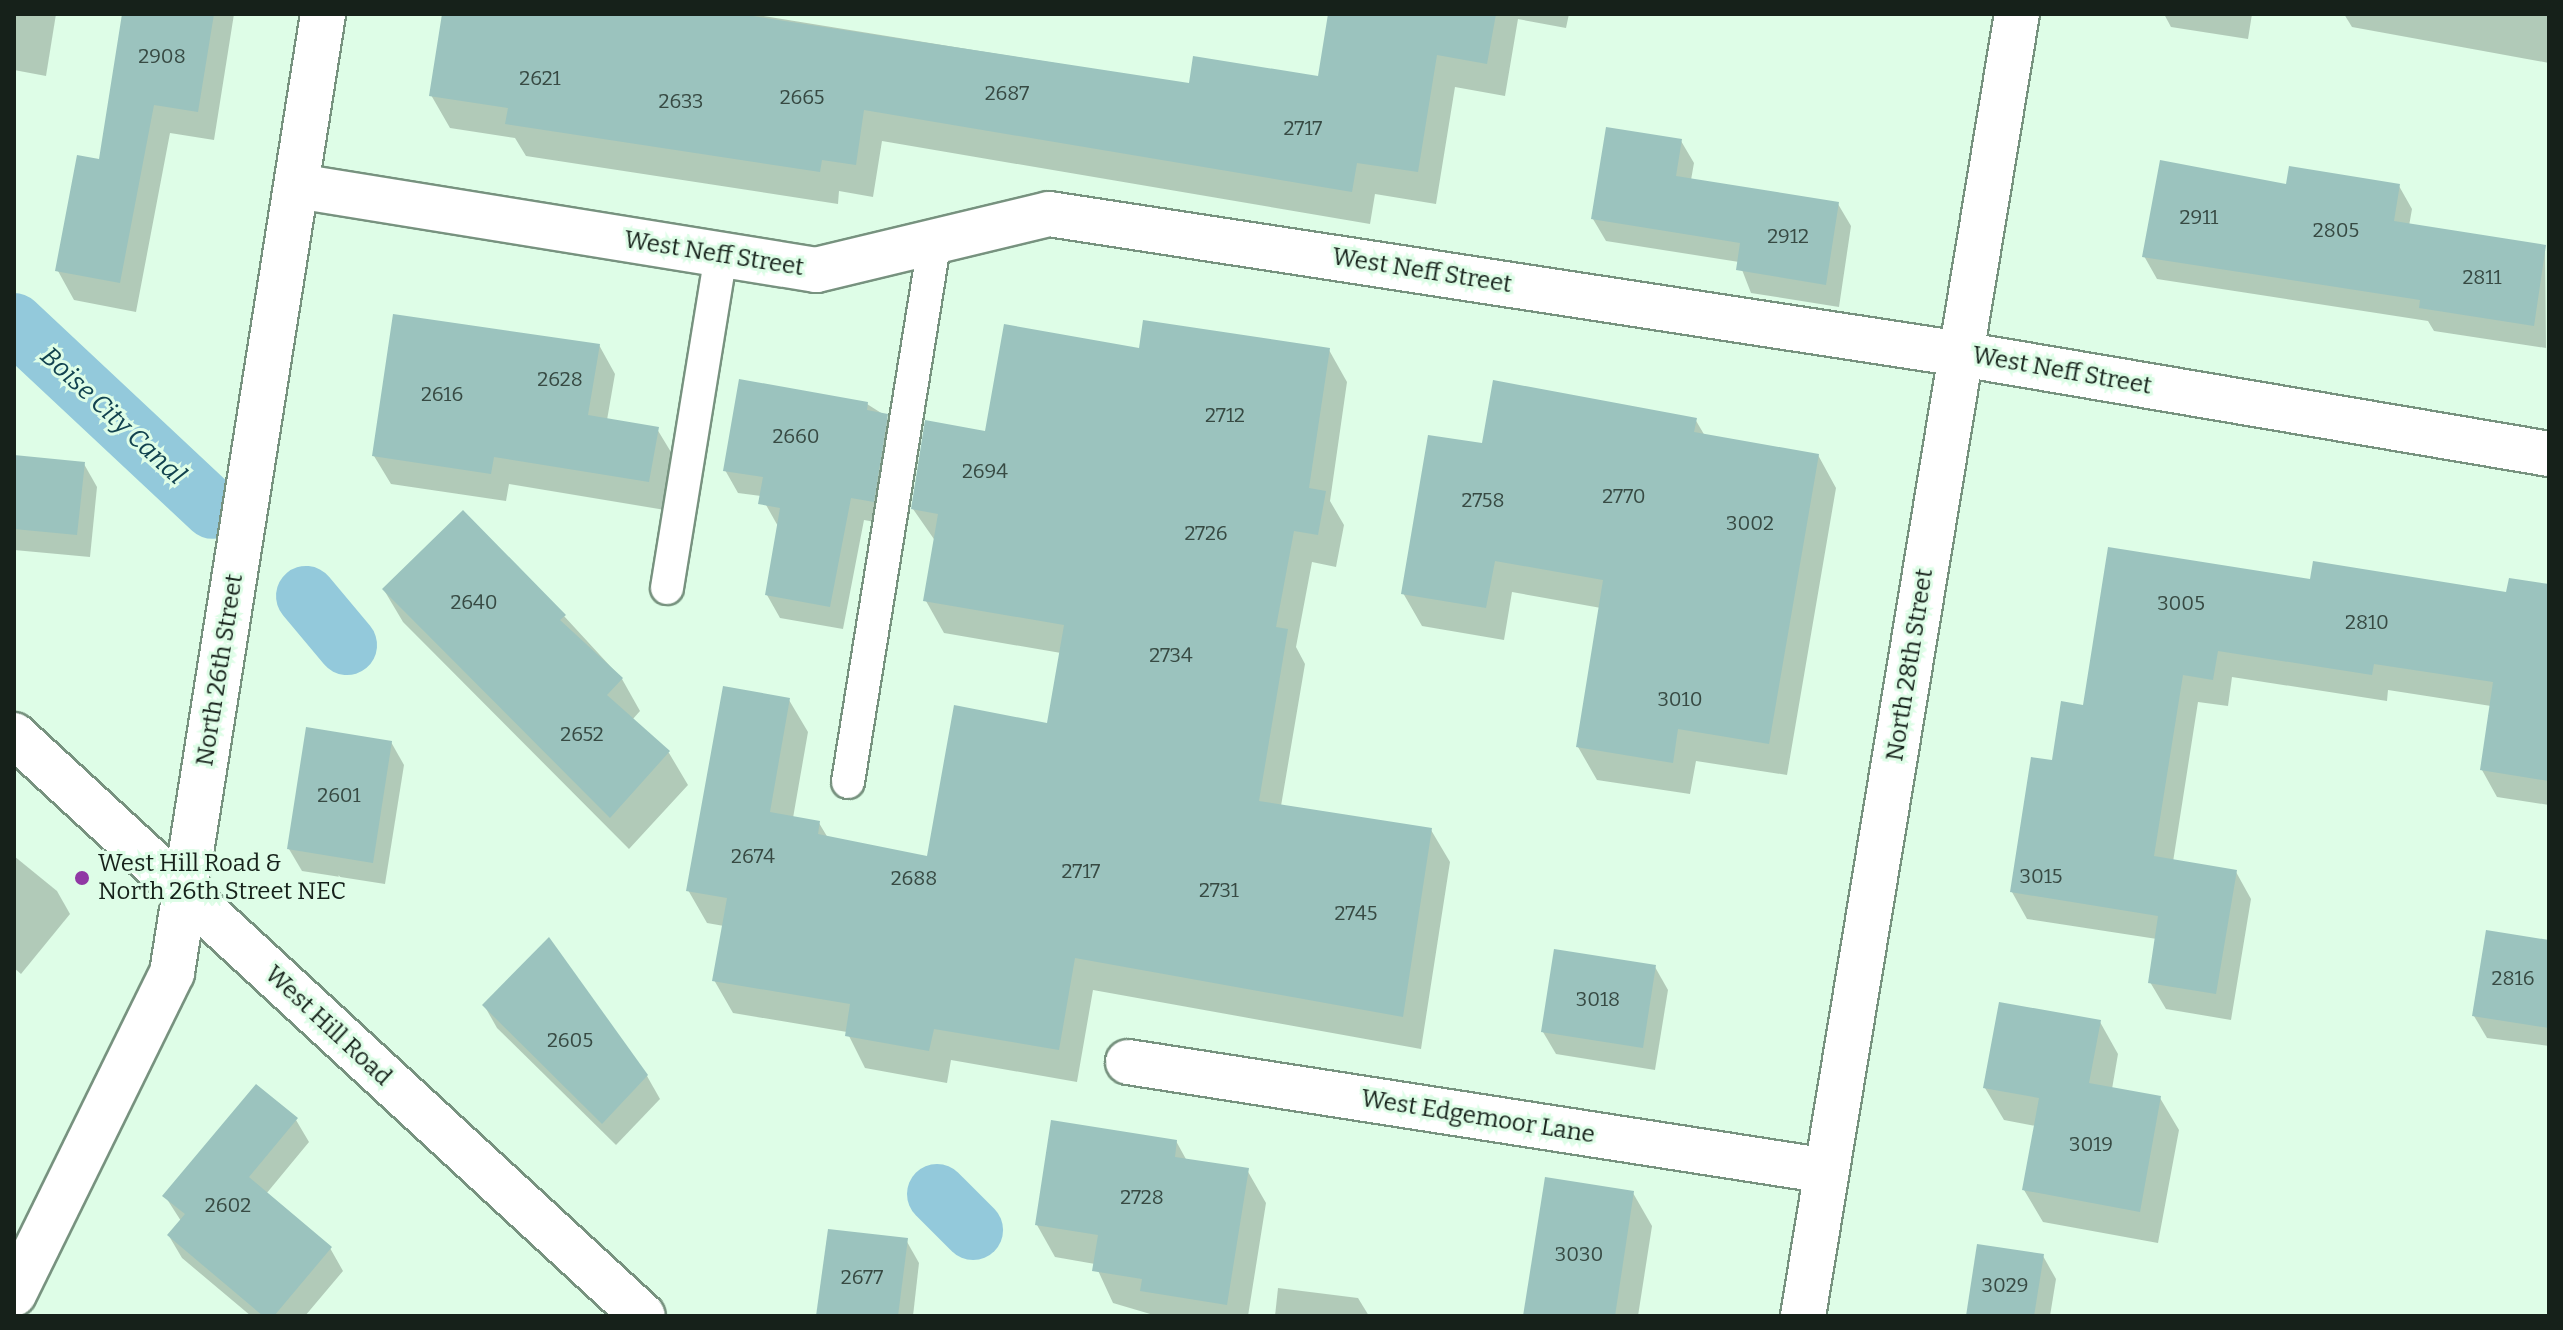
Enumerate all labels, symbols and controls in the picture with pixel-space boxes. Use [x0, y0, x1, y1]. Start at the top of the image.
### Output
house number: 2908 [138, 44, 186, 68]
house number: 2621 [519, 66, 561, 90]
house number: 2687 [985, 81, 1029, 105]
house number: 2665 [780, 85, 824, 109]
house number: 2633 [659, 89, 703, 113]
house number: 2717 [1284, 116, 1322, 140]
house number: 2911 [2180, 205, 2218, 229]
house number: 2805 [2313, 218, 2359, 242]
house number: 2912 [1767, 224, 1809, 248]
street label: West Neff Street [622, 226, 806, 282]
street label: West Neff Street [1330, 243, 1514, 299]
house number: 2811 [2462, 265, 2502, 289]
water label: Boise City Canal [34, 341, 192, 491]
street label: West Neff Street [1970, 341, 2154, 401]
house number: 2628 [537, 367, 583, 391]
house number: 2616 [421, 382, 463, 406]
house number: 2712 [1205, 403, 1245, 427]
house number: 2660 [772, 424, 820, 448]
house number: 2694 [962, 459, 1008, 483]
house number: 2770 [1602, 484, 1646, 508]
house number: 2758 [1461, 488, 1505, 512]
house number: 3002 [1726, 511, 1774, 535]
house number: 2726 [1184, 521, 1228, 545]
street label: North 28th Street [1881, 567, 1939, 763]
street label: North 26th Street [191, 572, 249, 768]
house number: 2640 [450, 590, 498, 614]
house number: 3005 [2157, 591, 2205, 615]
house number: 2810 [2345, 610, 2389, 634]
house number: 2734 [1149, 643, 1193, 667]
house number: 3010 [1657, 687, 1703, 711]
house number: 2652 [560, 722, 604, 746]
house number: 2601 [317, 783, 361, 807]
house number: 2674 [731, 844, 775, 868]
place label: West Hill Road & North 26th Street NEC [98, 850, 346, 906]
house number: 2717 [1062, 859, 1100, 883]
house number: 3015 [2020, 864, 2062, 888]
house number: 2688 [891, 866, 937, 890]
marker: West Hill Road & North 26th Street NEC [73, 869, 91, 887]
house number: 2731 [1199, 878, 1239, 902]
house number: 2745 [1335, 901, 1377, 925]
street label: West Hill Road [259, 960, 397, 1092]
house number: 2816 [2492, 966, 2534, 990]
house number: 3018 [1576, 987, 1620, 1011]
house number: 2605 [547, 1028, 593, 1052]
street label: West Edgemoor Lane [1359, 1084, 1597, 1150]
house number: 3019 [2069, 1132, 2113, 1156]
house number: 2728 [1120, 1185, 1164, 1209]
house number: 2602 [205, 1193, 251, 1217]
house number: 3030 [1555, 1242, 1603, 1266]
house number: 2677 [841, 1265, 883, 1289]
house number: 3029 [1982, 1273, 2028, 1297]

